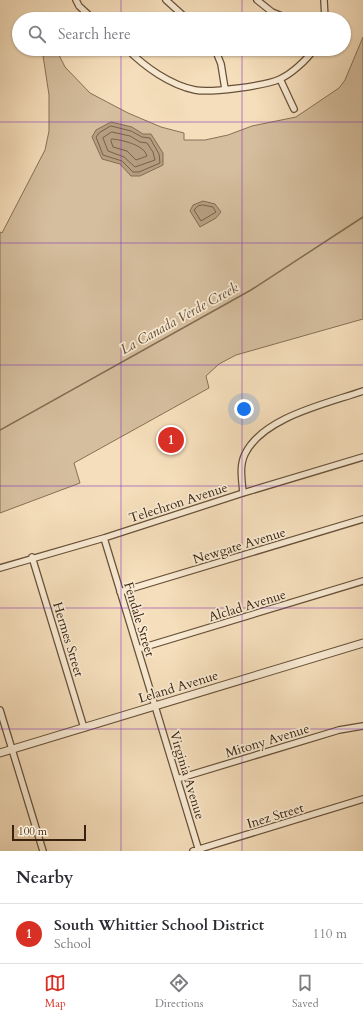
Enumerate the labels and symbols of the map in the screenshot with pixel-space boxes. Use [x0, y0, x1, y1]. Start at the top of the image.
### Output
water label: La Canada Verde Creek [117, 278, 242, 359]
your location [234, 399, 254, 419]
pin: 1 [158, 425, 184, 455]
street label: Telechron Avenue [127, 479, 230, 527]
street label: Newgate Avenue [191, 523, 288, 569]
street label: Fendale Street [119, 580, 159, 659]
street label: Alclad Avenue [206, 586, 288, 626]
street label: Hermes Street [48, 600, 88, 679]
street label: Leland Avenue [136, 666, 221, 708]
street label: Mitony Avenue [223, 720, 312, 762]
street label: Virginia Avenue [165, 729, 209, 822]
street label: Inez Street [245, 799, 306, 833]
scale bar [12, 823, 86, 842]

